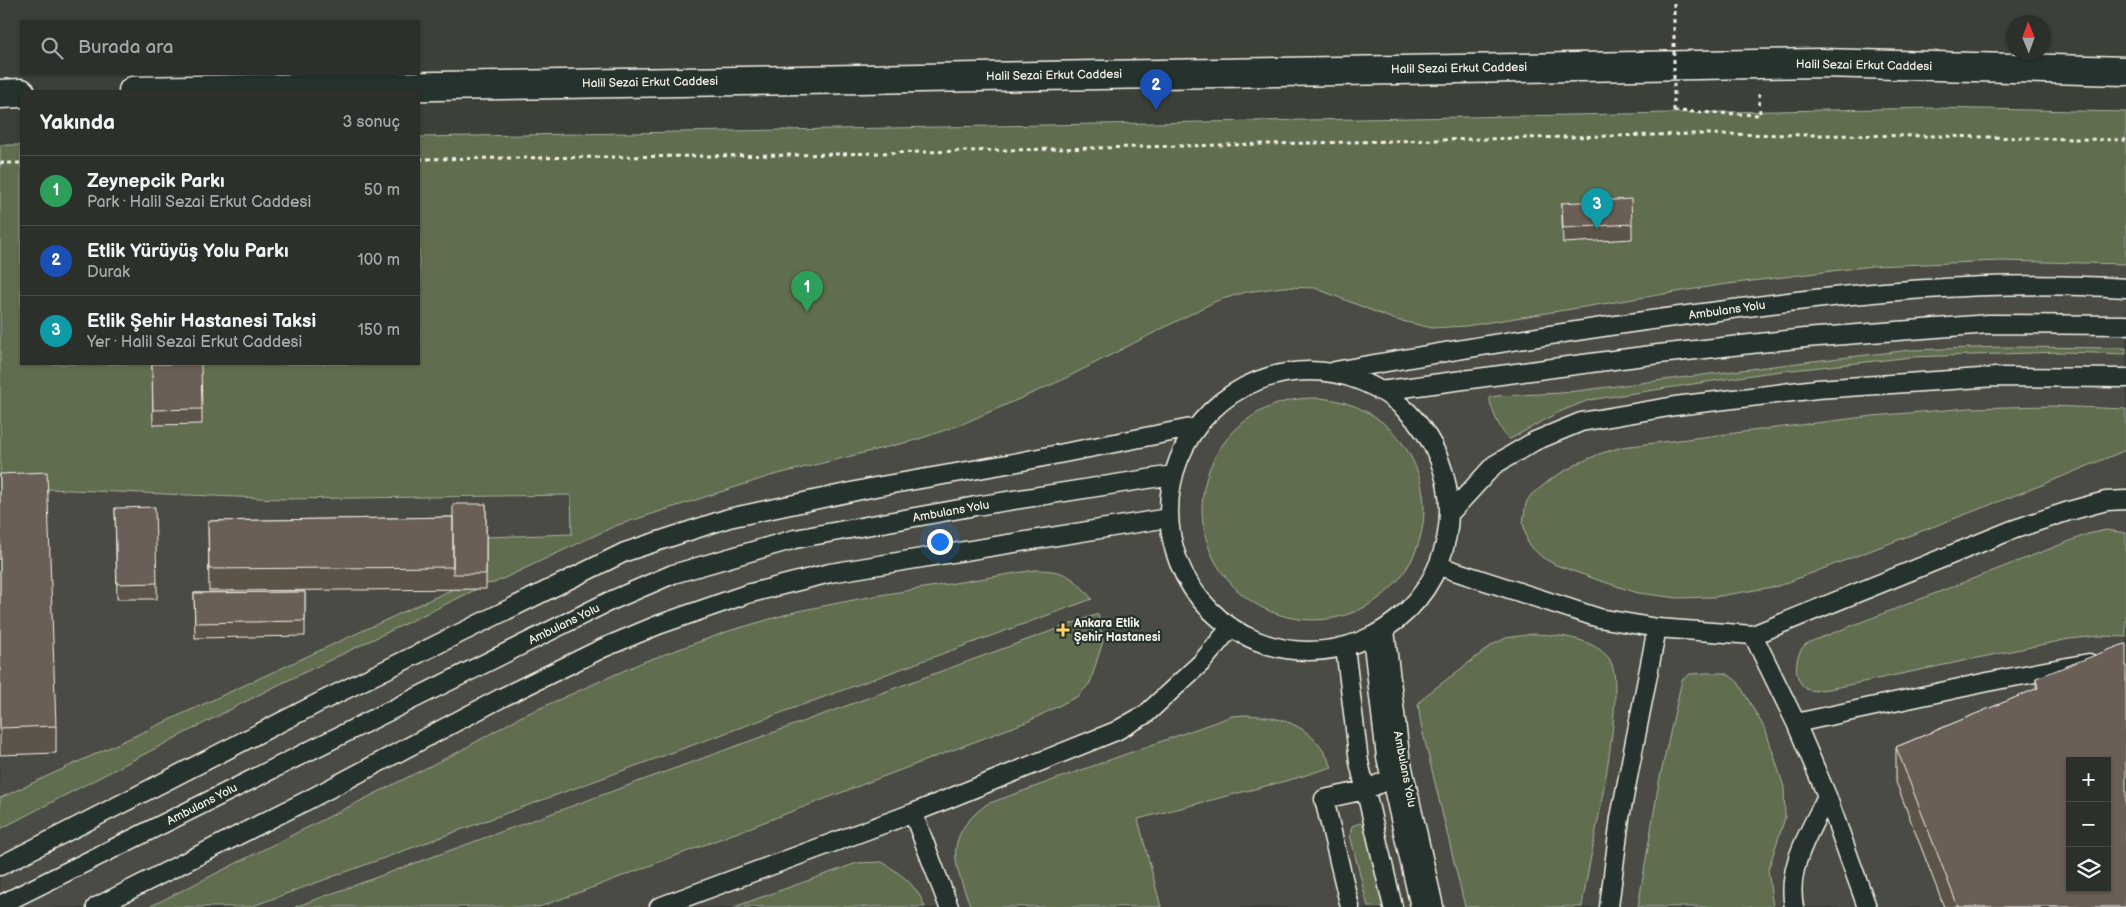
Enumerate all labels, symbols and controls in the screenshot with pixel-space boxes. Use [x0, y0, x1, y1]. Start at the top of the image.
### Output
north arrow [2006, 15, 2051, 60]
search box [20, 20, 420, 75]
icon: search [38, 34, 66, 62]
text: Burada ara [78, 36, 174, 59]
street label: Halil Sezai Erkut Caddesi [1796, 57, 1932, 74]
street label: Halil Sezai Erkut Caddesi [1391, 60, 1527, 77]
street label: Halil Sezai Erkut Caddesi [986, 67, 1122, 84]
pin: 2 [1140, 69, 1172, 110]
street label: Halil Sezai Erkut Caddesi [582, 74, 718, 91]
text: Yakında [40, 110, 115, 135]
text: 3 sonuç [342, 113, 400, 132]
text: Zeynepcik Parkı [87, 170, 225, 193]
text: 1 [53, 181, 59, 200]
text: 50 m [364, 181, 400, 200]
pin: 3 [1581, 188, 1613, 229]
text: Park · Halil Sezai Erkut Caddesi [87, 193, 311, 212]
text: Etlik Yürüyüş Yolu Parkı [87, 240, 289, 263]
text: 2 [51, 251, 61, 270]
text: 100 m [357, 251, 400, 270]
text: Durak [87, 263, 130, 282]
pin: 1 [791, 271, 823, 312]
street label: Ambulans Yolu [1688, 298, 1766, 323]
text: Etlik Şehir Hastanesi Taksi [87, 310, 316, 333]
text: 3 [51, 321, 61, 340]
text: 150 m [358, 321, 400, 340]
text: Yer · Halil Sezai Erkut Caddesi [87, 333, 302, 352]
street label: Ambulans Yolu [912, 497, 991, 526]
your location [927, 529, 953, 555]
street label: Ambulans Yolu [526, 601, 602, 648]
place label: Ankara Etlik Şehir Hastanesi [1073, 616, 1161, 645]
marker: Ankara Etlik Şehir Hastanesi [1056, 623, 1070, 637]
street label: Ambulans Yolu [1390, 730, 1419, 809]
map controls [2066, 757, 2111, 892]
button: + [2066, 757, 2111, 802]
street label: Ambulans Yolu [164, 780, 240, 829]
button: − [2066, 802, 2111, 847]
button: layers [2066, 847, 2111, 892]

